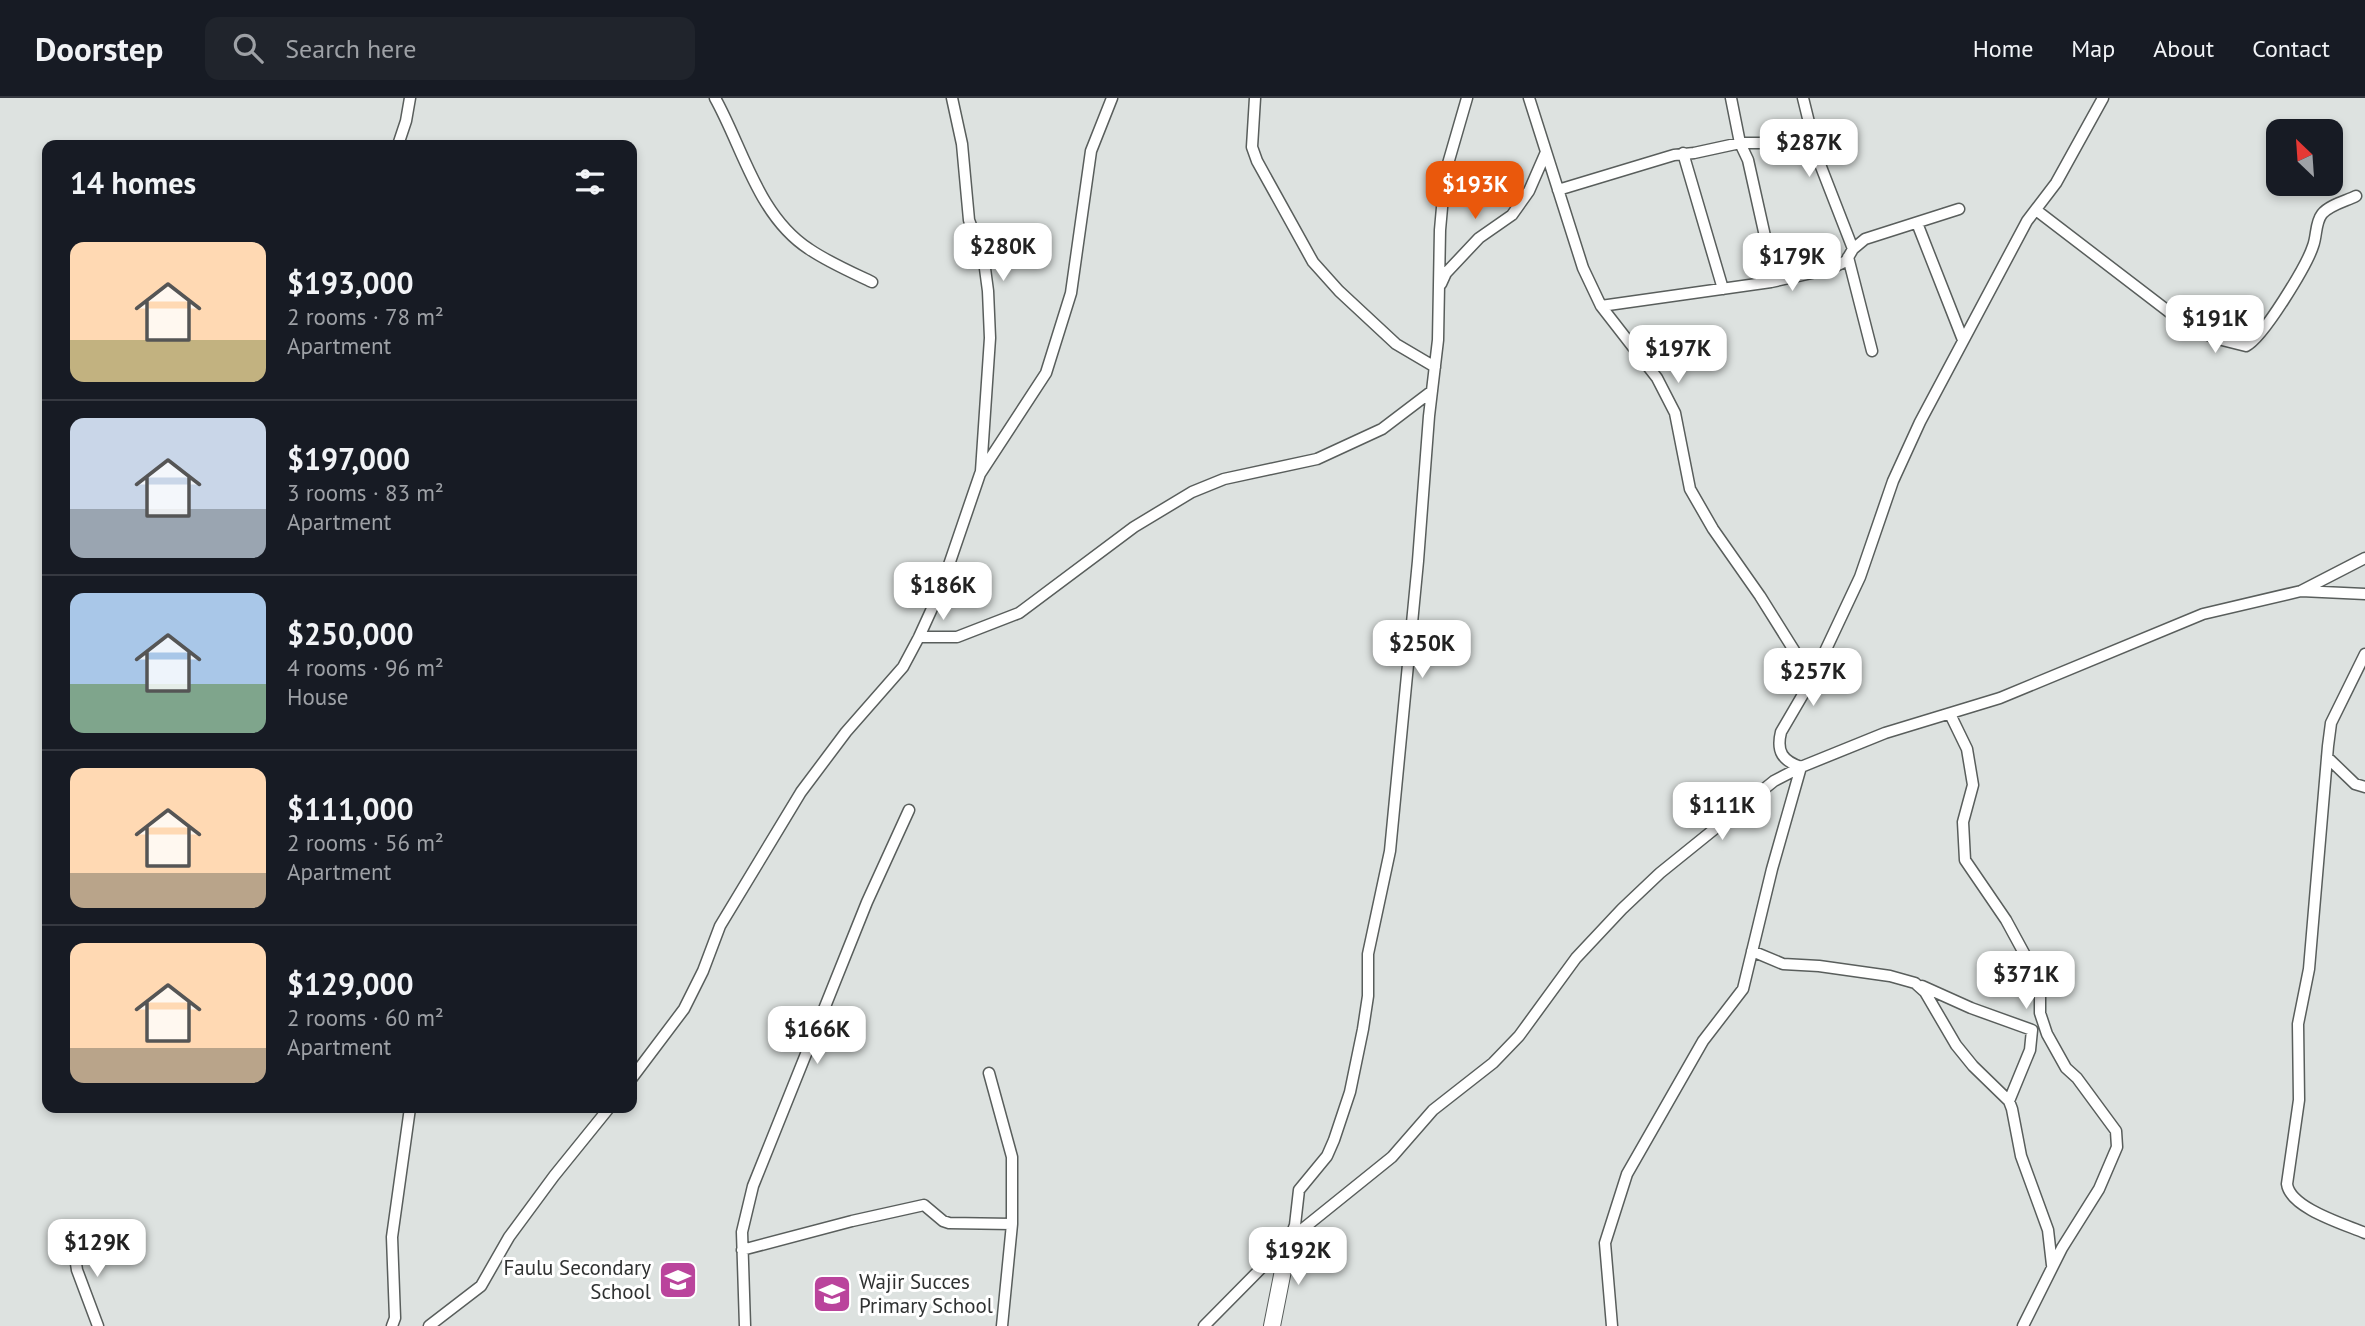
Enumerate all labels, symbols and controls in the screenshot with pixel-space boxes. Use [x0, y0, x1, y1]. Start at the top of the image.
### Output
search box [205, 17, 695, 80]
text: Doorstep [35, 27, 163, 70]
icon: search [229, 29, 267, 67]
text: Search here [285, 32, 416, 65]
text: Home [1973, 33, 2033, 64]
text: Map [2071, 33, 2115, 64]
text: About [2153, 33, 2214, 64]
text: Contact [2252, 33, 2330, 64]
north arrow [2266, 119, 2343, 196]
map controls [2266, 119, 2343, 196]
pin: $287K [1760, 120, 1858, 179]
text: $287K [1776, 127, 1842, 156]
pin: $193K [1426, 162, 1524, 221]
text: 14 homes [70, 163, 196, 202]
icon: filters [571, 163, 609, 201]
text: $193K [1442, 169, 1508, 198]
pin: $280K [954, 223, 1052, 283]
text: $280K [970, 231, 1036, 260]
pin: $179K [1743, 234, 1841, 293]
text: $179K [1759, 241, 1825, 270]
text: $193,000 [287, 263, 414, 302]
icon: home [126, 270, 210, 354]
pin: $191K [2166, 296, 2264, 355]
text: 2 rooms · 78 m² [287, 302, 444, 331]
text: $191K [2182, 303, 2248, 332]
pin: $197K [1629, 326, 1727, 385]
text: Apartment [287, 331, 391, 360]
text: $197K [1645, 333, 1711, 362]
text: $197,000 [287, 439, 410, 478]
icon: home [126, 446, 210, 530]
text: 3 rooms · 83 m² [287, 478, 444, 507]
text: Apartment [287, 507, 391, 536]
pin: $186K [894, 562, 992, 622]
text: $186K [910, 570, 976, 599]
text: $250,000 [287, 614, 414, 653]
pin: $250K [1373, 620, 1471, 680]
icon: home [126, 621, 210, 705]
text: $250K [1389, 628, 1455, 657]
pin: $257K [1764, 648, 1862, 708]
text: 4 rooms · 96 m² [287, 653, 444, 682]
text: $257K [1780, 656, 1846, 685]
text: House [287, 682, 349, 711]
pin: $111K [1673, 782, 1771, 842]
text: $111,000 [287, 789, 414, 828]
text: $111K [1689, 790, 1755, 819]
icon: home [126, 796, 210, 880]
text: 2 rooms · 56 m² [287, 828, 444, 857]
text: Apartment [287, 857, 391, 886]
pin: $371K [1977, 951, 2075, 1011]
text: $371K [1993, 959, 2059, 988]
text: $129,000 [287, 964, 414, 1003]
icon: home [126, 971, 210, 1055]
text: 2 rooms · 60 m² [287, 1003, 444, 1032]
pin: $166K [768, 1006, 866, 1066]
text: $166K [784, 1014, 850, 1043]
text: Apartment [287, 1032, 391, 1061]
pin: $129K [48, 1220, 146, 1279]
text: $129K [64, 1227, 130, 1256]
pin: $192K [1249, 1228, 1347, 1287]
text: $192K [1265, 1235, 1331, 1264]
place label: Faulu Secondary School [503, 1254, 651, 1305]
school or university icon: Faulu Secondary School [657, 1259, 699, 1301]
place label: Wajir Succes Primary School [859, 1268, 993, 1319]
school or university icon: Wajir Succes Primary School [811, 1273, 853, 1315]

